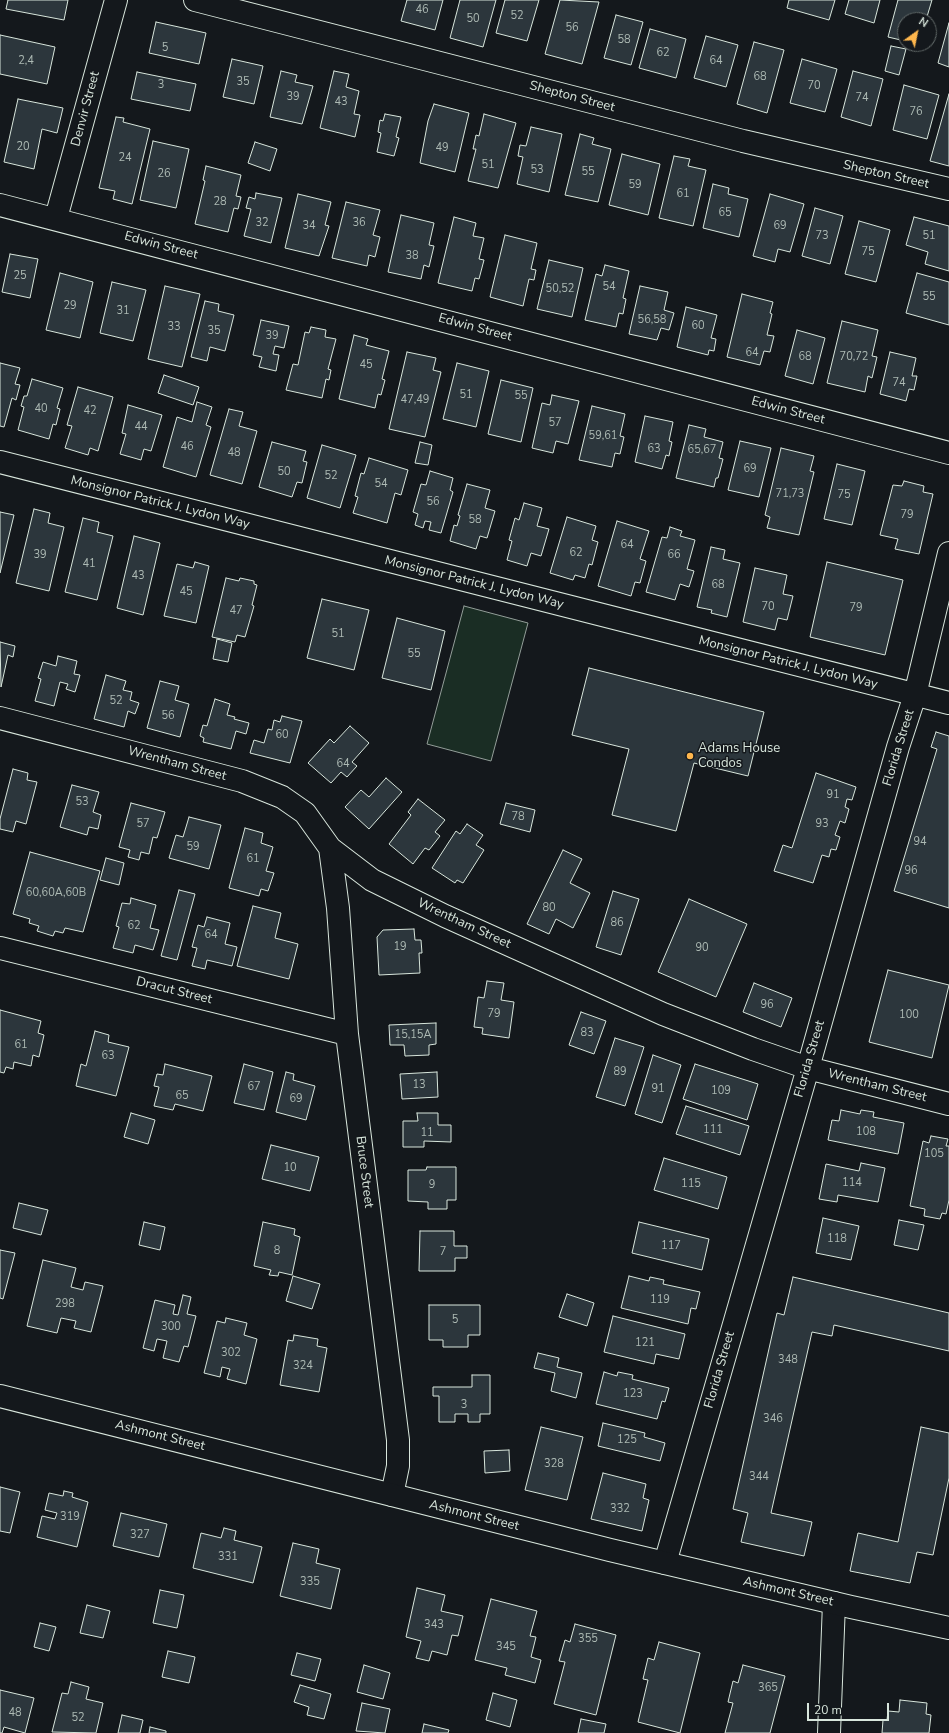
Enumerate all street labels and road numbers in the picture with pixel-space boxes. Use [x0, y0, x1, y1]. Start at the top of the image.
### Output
street label: Denvir Street [68, 70, 104, 148]
street label: Shepton Street [528, 78, 616, 116]
street label: Shepton Street [842, 158, 930, 192]
street label: Edwin Street [123, 229, 199, 263]
street label: Edwin Street [437, 311, 513, 345]
street label: Edwin Street [750, 394, 826, 428]
street label: Monsignor Patrick J. Lydon Way [69, 473, 251, 533]
street label: Monsignor Patrick J. Lydon Way [383, 553, 565, 613]
street label: Monsignor Patrick J. Lydon Way [697, 633, 879, 693]
street label: Florida Street [880, 708, 918, 788]
street label: Wrentham Street [126, 743, 228, 785]
street label: Wrentham Street [415, 896, 513, 952]
street label: Dracut Street [134, 974, 214, 1008]
street label: Florida Street [792, 1019, 828, 1099]
street label: Wrentham Street [826, 1066, 928, 1106]
street label: Bruce Street [352, 1135, 376, 1209]
street label: Florida Street [702, 1330, 738, 1410]
street label: Ashmont Street [113, 1417, 207, 1455]
street label: Ashmont Street [427, 1497, 521, 1535]
street label: Ashmont Street [741, 1574, 835, 1610]

